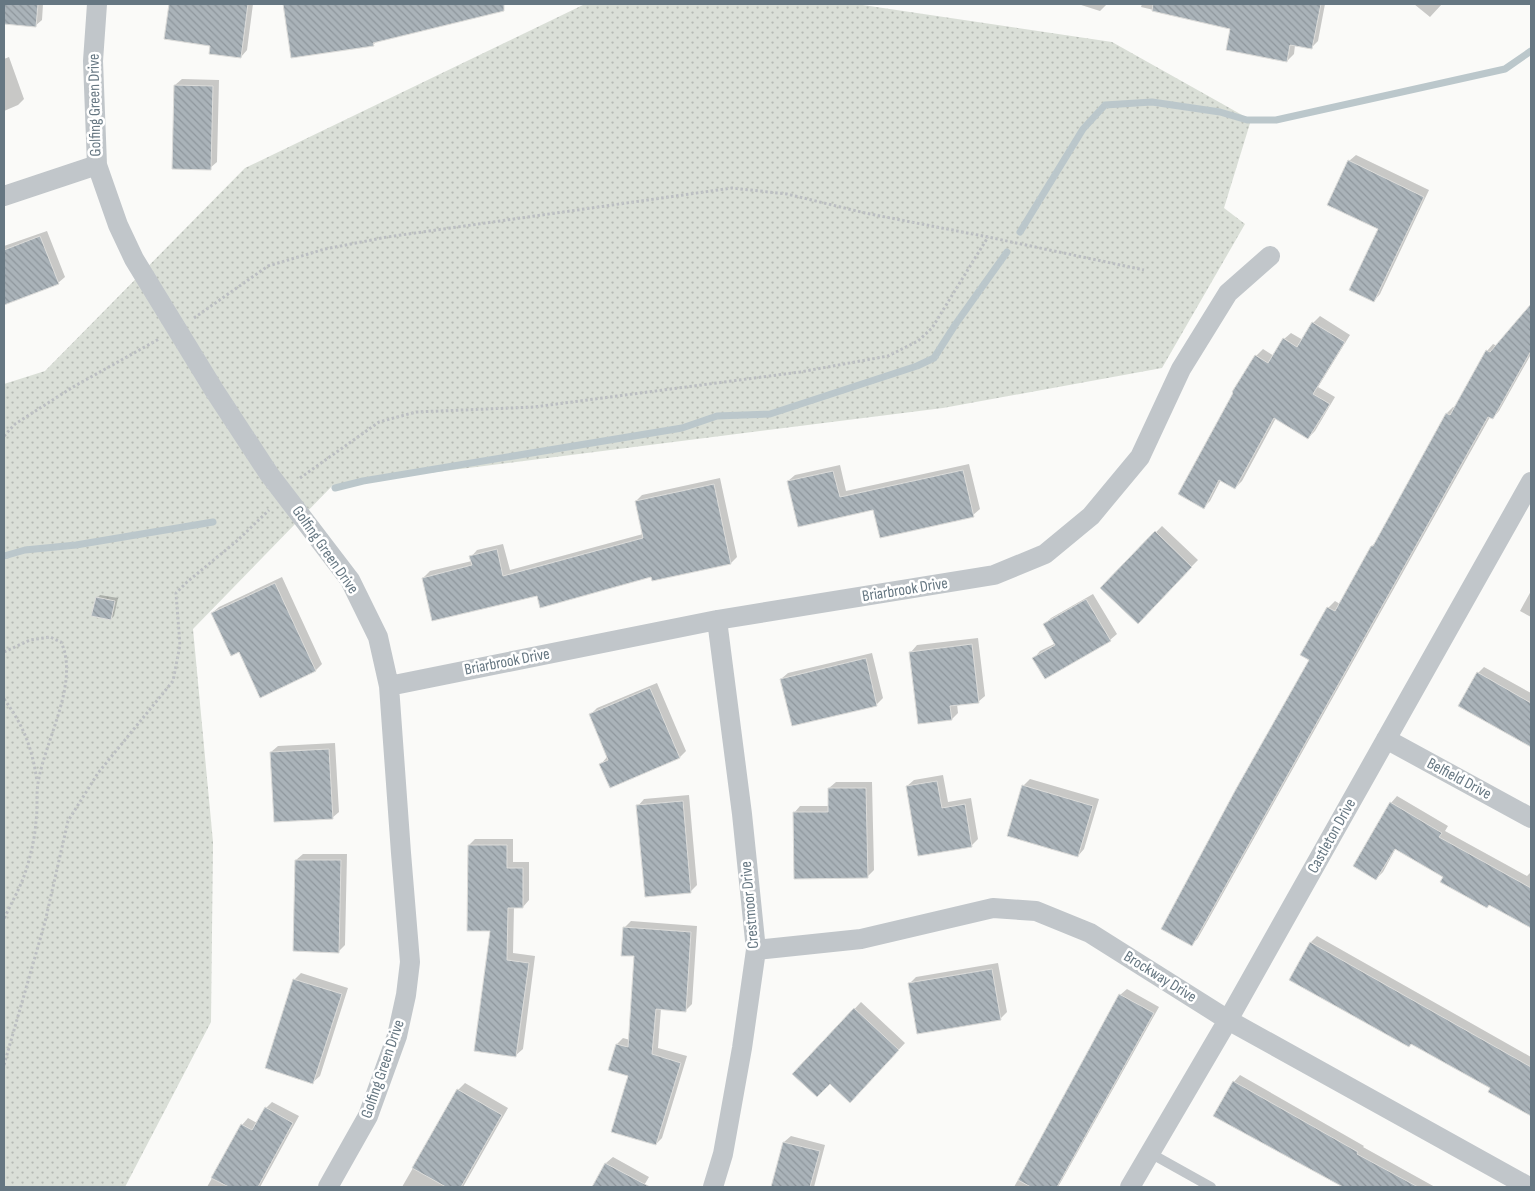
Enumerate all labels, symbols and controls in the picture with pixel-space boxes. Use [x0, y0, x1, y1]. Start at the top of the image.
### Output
street label: Golfing Green Drive [85, 53, 105, 157]
street label: Golfing Green Drive [288, 502, 362, 598]
street label: Briarbrook Drive [861, 574, 949, 606]
street label: Briarbrook Drive [463, 644, 551, 680]
street label: Belfield Drive [1424, 754, 1494, 804]
street label: Castleton Drive [1304, 795, 1360, 877]
street label: Crestmoor Drive [737, 860, 763, 950]
street label: Brockway Drive [1120, 947, 1200, 1007]
street label: Golfing Green Drive [357, 1017, 409, 1121]

